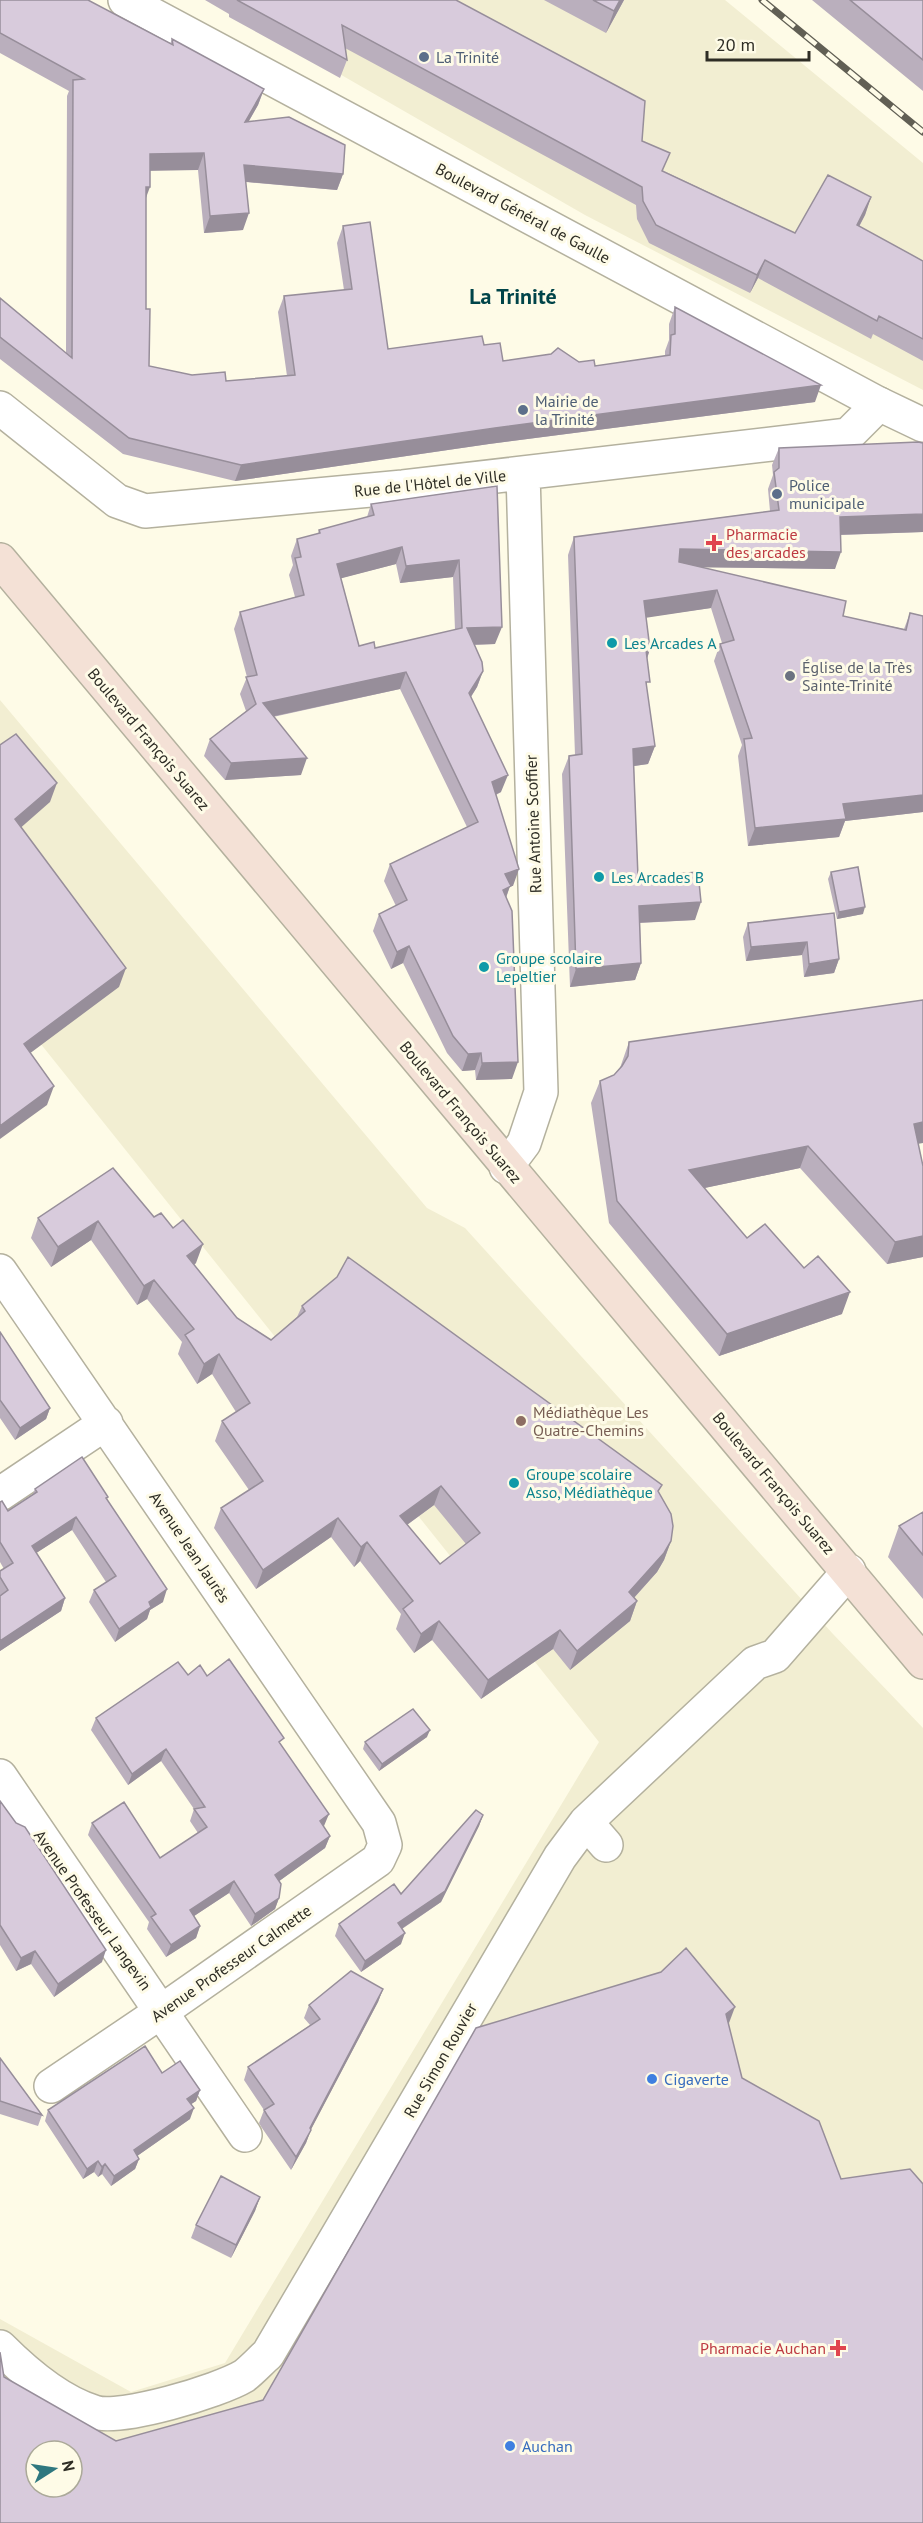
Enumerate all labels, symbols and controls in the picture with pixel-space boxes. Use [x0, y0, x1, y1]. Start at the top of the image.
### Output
scale bar [707, 24, 809, 62]
text: 20 m [716, 33, 755, 56]
place label: La Trinité [436, 47, 499, 67]
marker: La Trinité [417, 50, 431, 64]
street label: Boulevard Général de Gaulle [432, 158, 614, 268]
district label: La Trinité [469, 282, 557, 310]
place label: Mairie de la Trinité [535, 391, 599, 429]
marker: Mairie de la Trinité [516, 403, 530, 417]
street label: Rue de l'Hôtel de Ville [353, 465, 507, 501]
place label: Police municipale [789, 475, 865, 513]
marker: Police municipale [770, 487, 784, 501]
place label: Pharmacie des arcades [726, 524, 806, 562]
marker: Pharmacie des arcades [707, 536, 721, 550]
place label: Les Arcades A [624, 633, 717, 653]
marker: Les Arcades A [605, 636, 619, 650]
place label: Église de la Très Sainte-Trinité [802, 657, 912, 695]
street label: Boulevard François Suarez [84, 664, 214, 814]
marker: Église de la Très Sainte-Trinité [783, 669, 797, 683]
street label: Rue Antoine Scoffier [521, 754, 545, 893]
place label: Les Arcades B [611, 867, 704, 887]
marker: Les Arcades B [592, 870, 606, 884]
place label: Groupe scolaire Lepeltier [496, 948, 602, 986]
marker: Groupe scolaire Lepeltier [477, 960, 491, 974]
street label: Boulevard François Suarez [396, 1037, 526, 1187]
place label: Médiathèque Les Quatre-Chemins [533, 1402, 649, 1440]
street label: Boulevard François Suarez [709, 1408, 839, 1558]
marker: Médiathèque Les Quatre-Chemins [514, 1414, 528, 1428]
place label: Groupe scolaire Asso, Médiathèque [526, 1464, 653, 1502]
marker: Groupe scolaire Asso, Médiathèque [507, 1476, 521, 1490]
street label: Avenue Jean Jaurès [145, 1488, 235, 1606]
street label: Avenue Professeur Langevin [30, 1826, 156, 1994]
street label: Avenue Professeur Calmette [147, 1900, 315, 2026]
street label: Rue Simon Rouvier [399, 1999, 481, 2121]
place label: Cigaverte [664, 2069, 729, 2089]
marker: Cigaverte [645, 2072, 659, 2086]
place label: Pharmacie Auchan [700, 2338, 826, 2358]
marker: Pharmacie Auchan [831, 2341, 845, 2355]
place label: Auchan [522, 2436, 573, 2456]
north arrow [24, 2439, 84, 2499]
marker: Auchan [503, 2439, 517, 2453]
text: N [58, 2459, 80, 2473]

